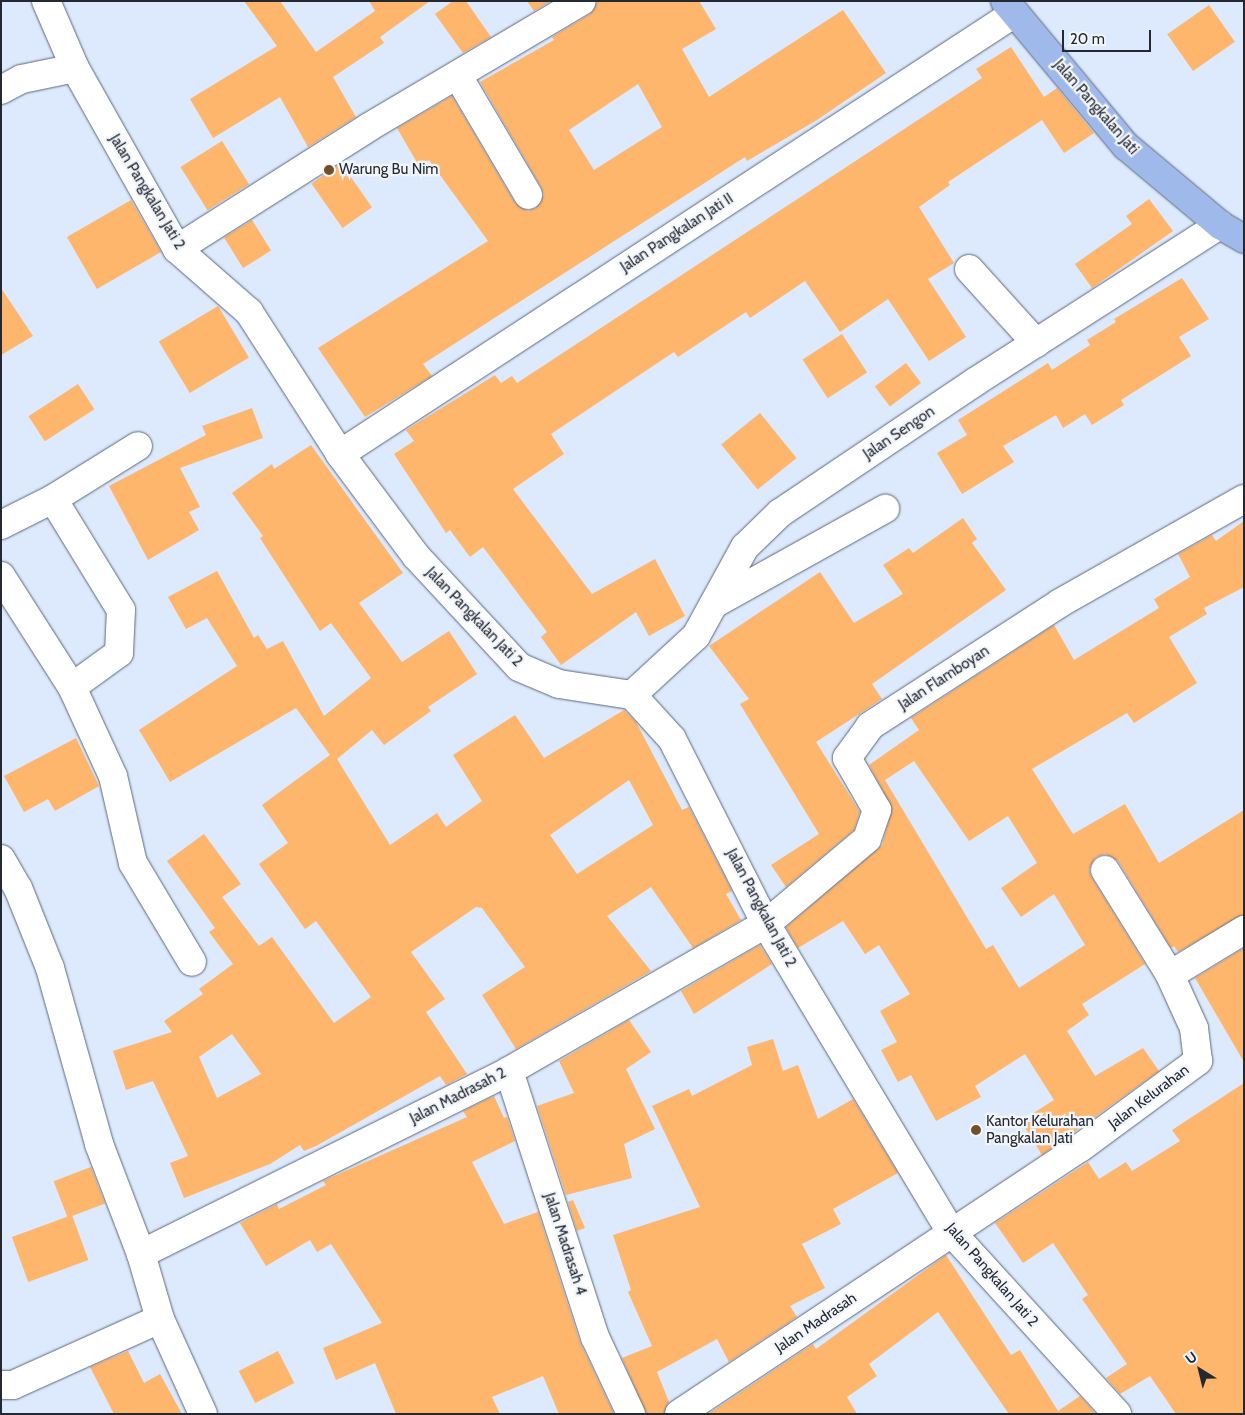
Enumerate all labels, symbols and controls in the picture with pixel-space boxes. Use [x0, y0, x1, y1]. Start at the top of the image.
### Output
scale bar [1065, 20, 1154, 52]
text: 20 m [1070, 30, 1105, 48]
street label: Jalan Pangkalan Jati [1050, 56, 1142, 158]
street label: Jalan Pangkalan Jati 2 [105, 131, 189, 253]
place label: Warung Bu Nim [339, 161, 438, 179]
marker: Warung Bu Nim [323, 164, 335, 176]
street label: Jalan Pangkalan Jati II [617, 190, 737, 276]
street label: Jalan Sengon [860, 403, 938, 463]
street label: Jalan Pangkalan Jati 2 [422, 564, 526, 670]
street label: Jalan Flamboyan [895, 642, 993, 714]
street label: Jalan Pangkalan Jati 2 [722, 846, 800, 970]
street label: Jalan Kelurahan [1105, 1061, 1193, 1133]
street label: Jalan Madrasah 2 [407, 1064, 509, 1128]
place label: Kantor Kelurahan Pangkalan Jati [986, 1112, 1094, 1147]
marker: Kantor Kelurahan Pangkalan Jati [970, 1124, 982, 1136]
street label: Jalan Madrasah 4 [540, 1191, 590, 1297]
street label: Jalan Pangkalan Jati 2 [942, 1220, 1042, 1330]
street label: Jalan Madrasah [772, 1289, 860, 1357]
north arrow [1175, 1345, 1225, 1395]
text: U [1182, 1348, 1201, 1368]

